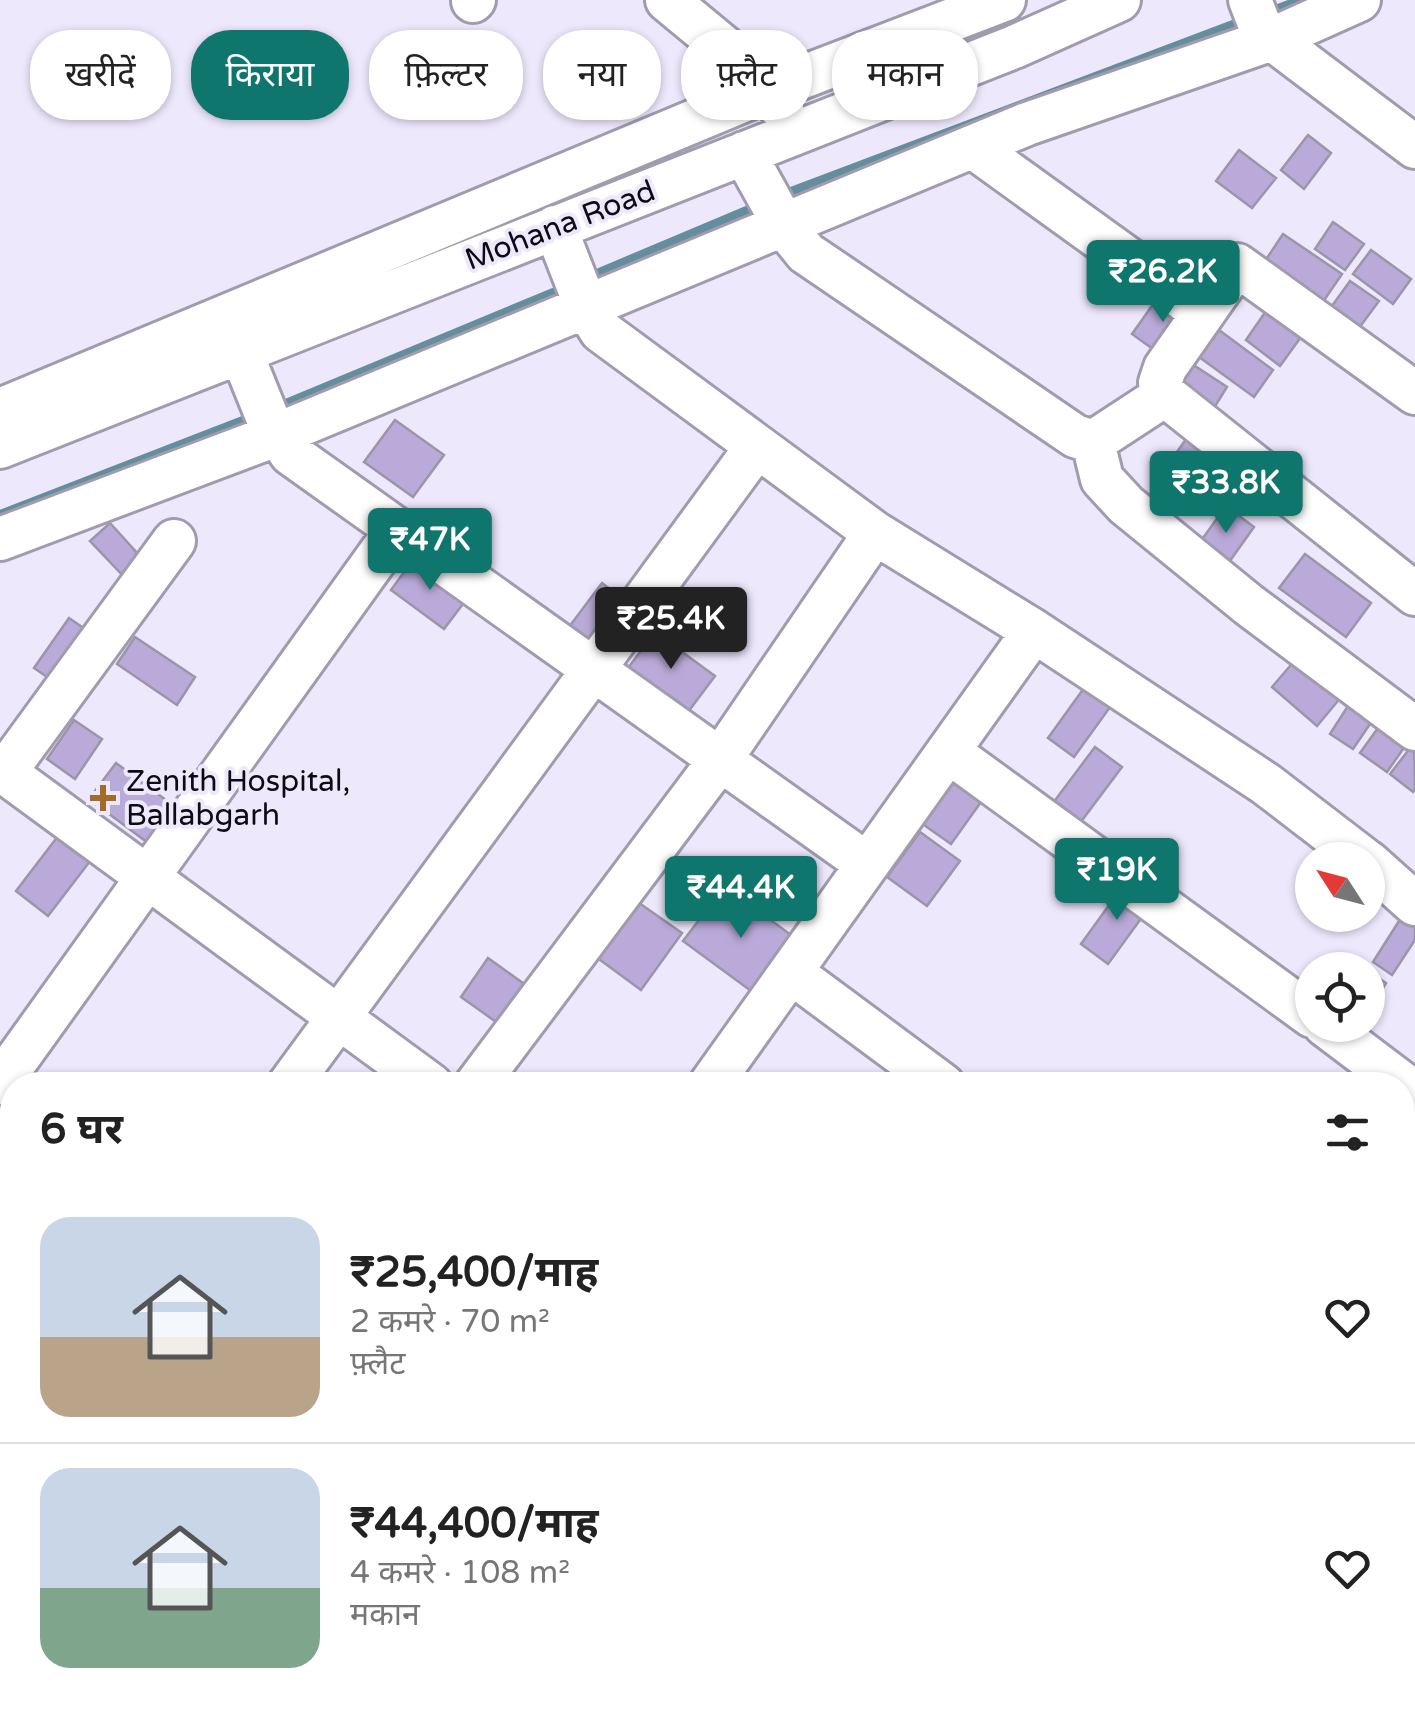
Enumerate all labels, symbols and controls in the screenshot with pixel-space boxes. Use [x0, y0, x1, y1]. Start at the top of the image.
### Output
chip: खरीदें [30, 30, 171, 120]
chip: किराया [191, 30, 349, 120]
chip: फ़िल्टर [369, 30, 523, 120]
chip: नया [543, 30, 661, 120]
chip: फ़्लैट [681, 30, 812, 120]
chip: मकान [832, 30, 978, 120]
street label: Mohana Road [460, 172, 660, 279]
pin: ₹26.2K [1082, 240, 1244, 325]
text: ₹26.2K [1109, 253, 1217, 291]
pin: ₹33.8K [1145, 451, 1307, 536]
text: ₹33.8K [1172, 464, 1280, 502]
pin: ₹47K [371, 508, 489, 593]
text: ₹47K [390, 521, 470, 559]
pin: ₹25.4K [590, 587, 752, 672]
text: ₹25.4K [617, 600, 725, 638]
place label: Zenith Hospital, Ballabgarh [126, 763, 350, 834]
marker: Zenith Hospital, Ballabgarh [90, 785, 116, 811]
pin: ₹19K [1058, 838, 1176, 923]
north arrow [1295, 842, 1385, 932]
map controls [1295, 842, 1385, 1042]
text: ₹19K [1077, 851, 1157, 889]
pin: ₹44.4K [660, 856, 822, 941]
text: ₹44.4K [687, 869, 795, 907]
button: locate [1295, 952, 1385, 1042]
text: 6 घर [40, 1104, 123, 1155]
icon: filters [1320, 1105, 1375, 1160]
text: ₹25,400/माह [350, 1247, 598, 1298]
icon: home [120, 1257, 240, 1377]
icon: heart [1320, 1290, 1375, 1345]
text: 2 कमरे · 70 m² [350, 1303, 550, 1341]
text: फ़्लैट [350, 1345, 405, 1383]
text: ₹44,400/माह [350, 1498, 599, 1549]
icon: home [120, 1508, 240, 1628]
icon: heart [1320, 1541, 1375, 1596]
text: 4 कमरे · 108 m² [350, 1554, 570, 1592]
text: मकान [350, 1596, 420, 1634]

